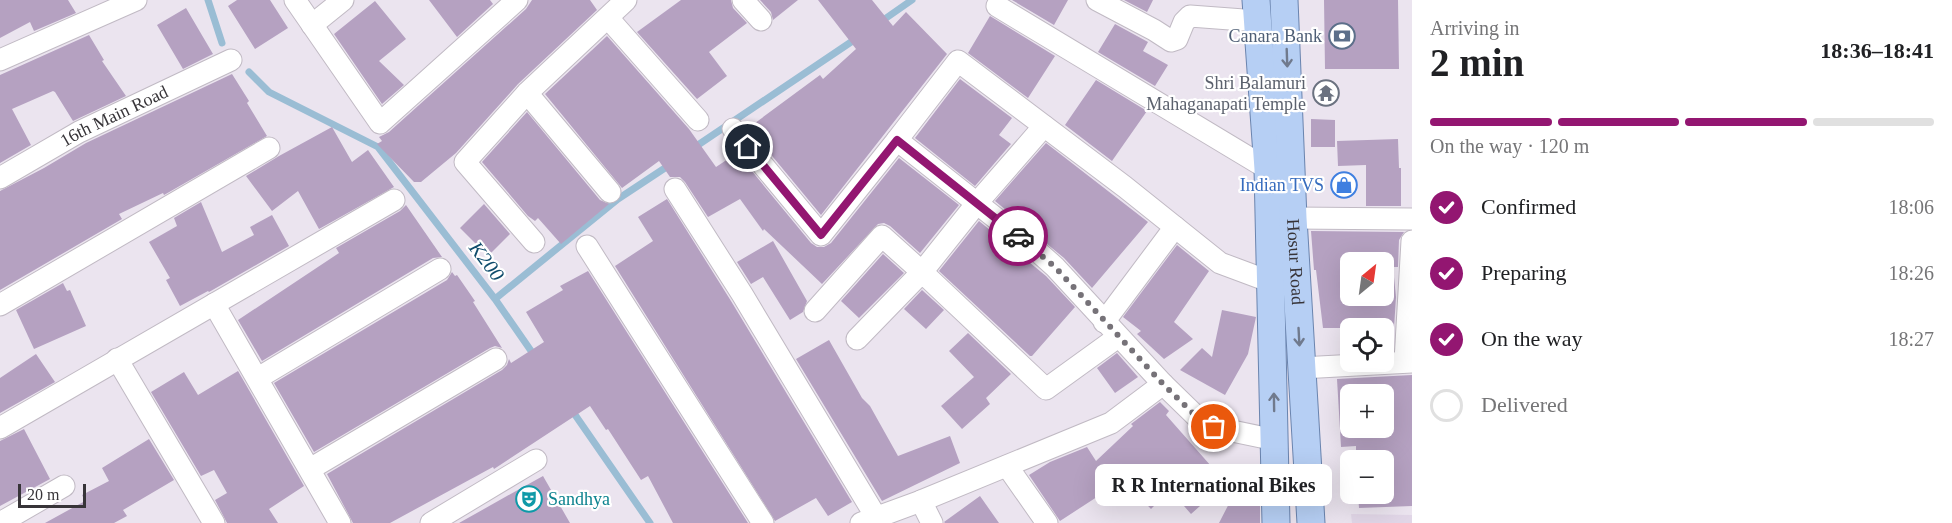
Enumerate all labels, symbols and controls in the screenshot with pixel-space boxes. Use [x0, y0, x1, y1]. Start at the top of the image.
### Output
text: Arriving in [1430, 17, 1519, 39]
bank icon: Canara Bank [1327, 21, 1357, 51]
place label: Canara Bank [1229, 26, 1322, 46]
text: 18:36–18:41 [1820, 38, 1934, 63]
text: 2 min [1430, 41, 1524, 84]
one-way arrow [1281, 48, 1292, 68]
place label: Shri Balamuri Mahaganapati Temple [1146, 73, 1306, 114]
temple icon: Shri Balamuri Mahaganapati Temple [1311, 78, 1341, 108]
street label: 16th Main Road [57, 81, 171, 151]
pin [722, 121, 773, 172]
icon: home [731, 130, 764, 163]
text: On the way · 120 m [1430, 135, 1589, 157]
shop icon: Indian TVS [1329, 170, 1359, 200]
place label: Indian TVS [1240, 175, 1324, 195]
icon: check [1430, 191, 1463, 224]
text: Confirmed [1481, 194, 1576, 219]
text: 18:06 [1888, 196, 1934, 218]
courier [988, 206, 1048, 266]
street label: Hosur Road [1283, 218, 1308, 306]
icon: car [1002, 220, 1035, 253]
water label: K200 [465, 236, 509, 285]
north arrow [1340, 252, 1394, 306]
map controls [1340, 252, 1394, 504]
icon: check [1430, 257, 1463, 290]
text: Preparing [1481, 260, 1567, 285]
text: 18:26 [1888, 262, 1934, 284]
button: locate [1340, 318, 1394, 372]
icon: check [1430, 323, 1463, 356]
text: On the way [1481, 326, 1582, 351]
one-way arrow [1294, 327, 1305, 347]
text: 18:27 [1888, 328, 1934, 350]
button: + [1340, 384, 1394, 438]
one-way arrow [1268, 392, 1280, 412]
text: Delivered [1481, 392, 1568, 417]
pin [1188, 401, 1239, 452]
icon: bag [1197, 410, 1230, 443]
button: − [1340, 450, 1394, 504]
callout: R R International Bikes [1096, 463, 1332, 505]
text: R R International Bikes [1112, 474, 1315, 496]
scale bar [18, 481, 86, 508]
theatre icon: Sandhya [514, 484, 544, 514]
text: 20 m [27, 486, 59, 503]
place label: Sandhya [548, 489, 610, 509]

